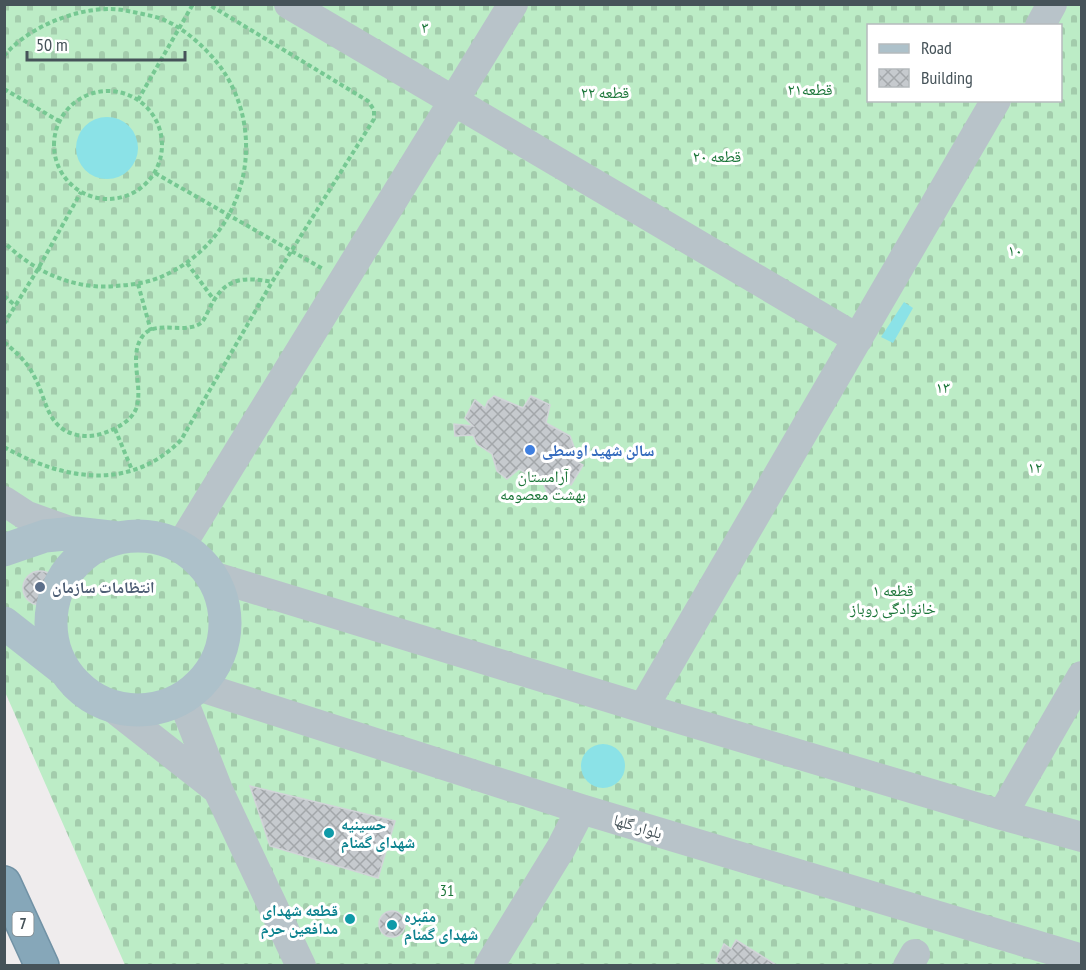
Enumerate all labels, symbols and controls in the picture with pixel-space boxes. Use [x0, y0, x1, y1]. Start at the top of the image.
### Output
park label: ۳ [421, 17, 429, 37]
scale bar [27, 24, 184, 62]
legend [867, 24, 1062, 102]
text: 50 m [36, 33, 68, 56]
text: Road [921, 36, 952, 59]
text: Building [921, 66, 973, 89]
park label: قطعه۲۱ [787, 79, 833, 99]
park label: قطعه ۲۲ [581, 82, 629, 102]
park label: قطعه ۲۰ [693, 146, 741, 166]
park label: ۱۰ [1008, 240, 1022, 260]
park label: ۱۳ [936, 377, 950, 397]
place label: سالن شهید اوسطی [542, 440, 655, 460]
marker: سالن شهید اوسطی [523, 443, 537, 457]
park label: ۱۲ [1028, 457, 1042, 477]
park label: آرامستان بهشت معصومه [500, 466, 586, 504]
place label: انتظامات سازمان [52, 577, 155, 597]
marker: انتظامات سازمان [33, 580, 47, 594]
park label: قطعه ۱ خانوادگی روباز [849, 580, 936, 619]
street label: بلوار گلها [611, 809, 665, 843]
place label: حسینیه شهدای گمنام [341, 814, 415, 854]
marker: حسینیه شهدای گمنام [322, 826, 336, 840]
park label: 31 [440, 880, 454, 900]
place label: قطعه شهدای مدافعین حرم [261, 900, 338, 940]
place label: مقبره شهدای گمنام [404, 906, 478, 946]
road number: 7 [12, 912, 34, 936]
marker: قطعه شهدای مدافعین حرم [343, 912, 357, 926]
marker: مقبره شهدای گمنام [385, 918, 399, 932]

